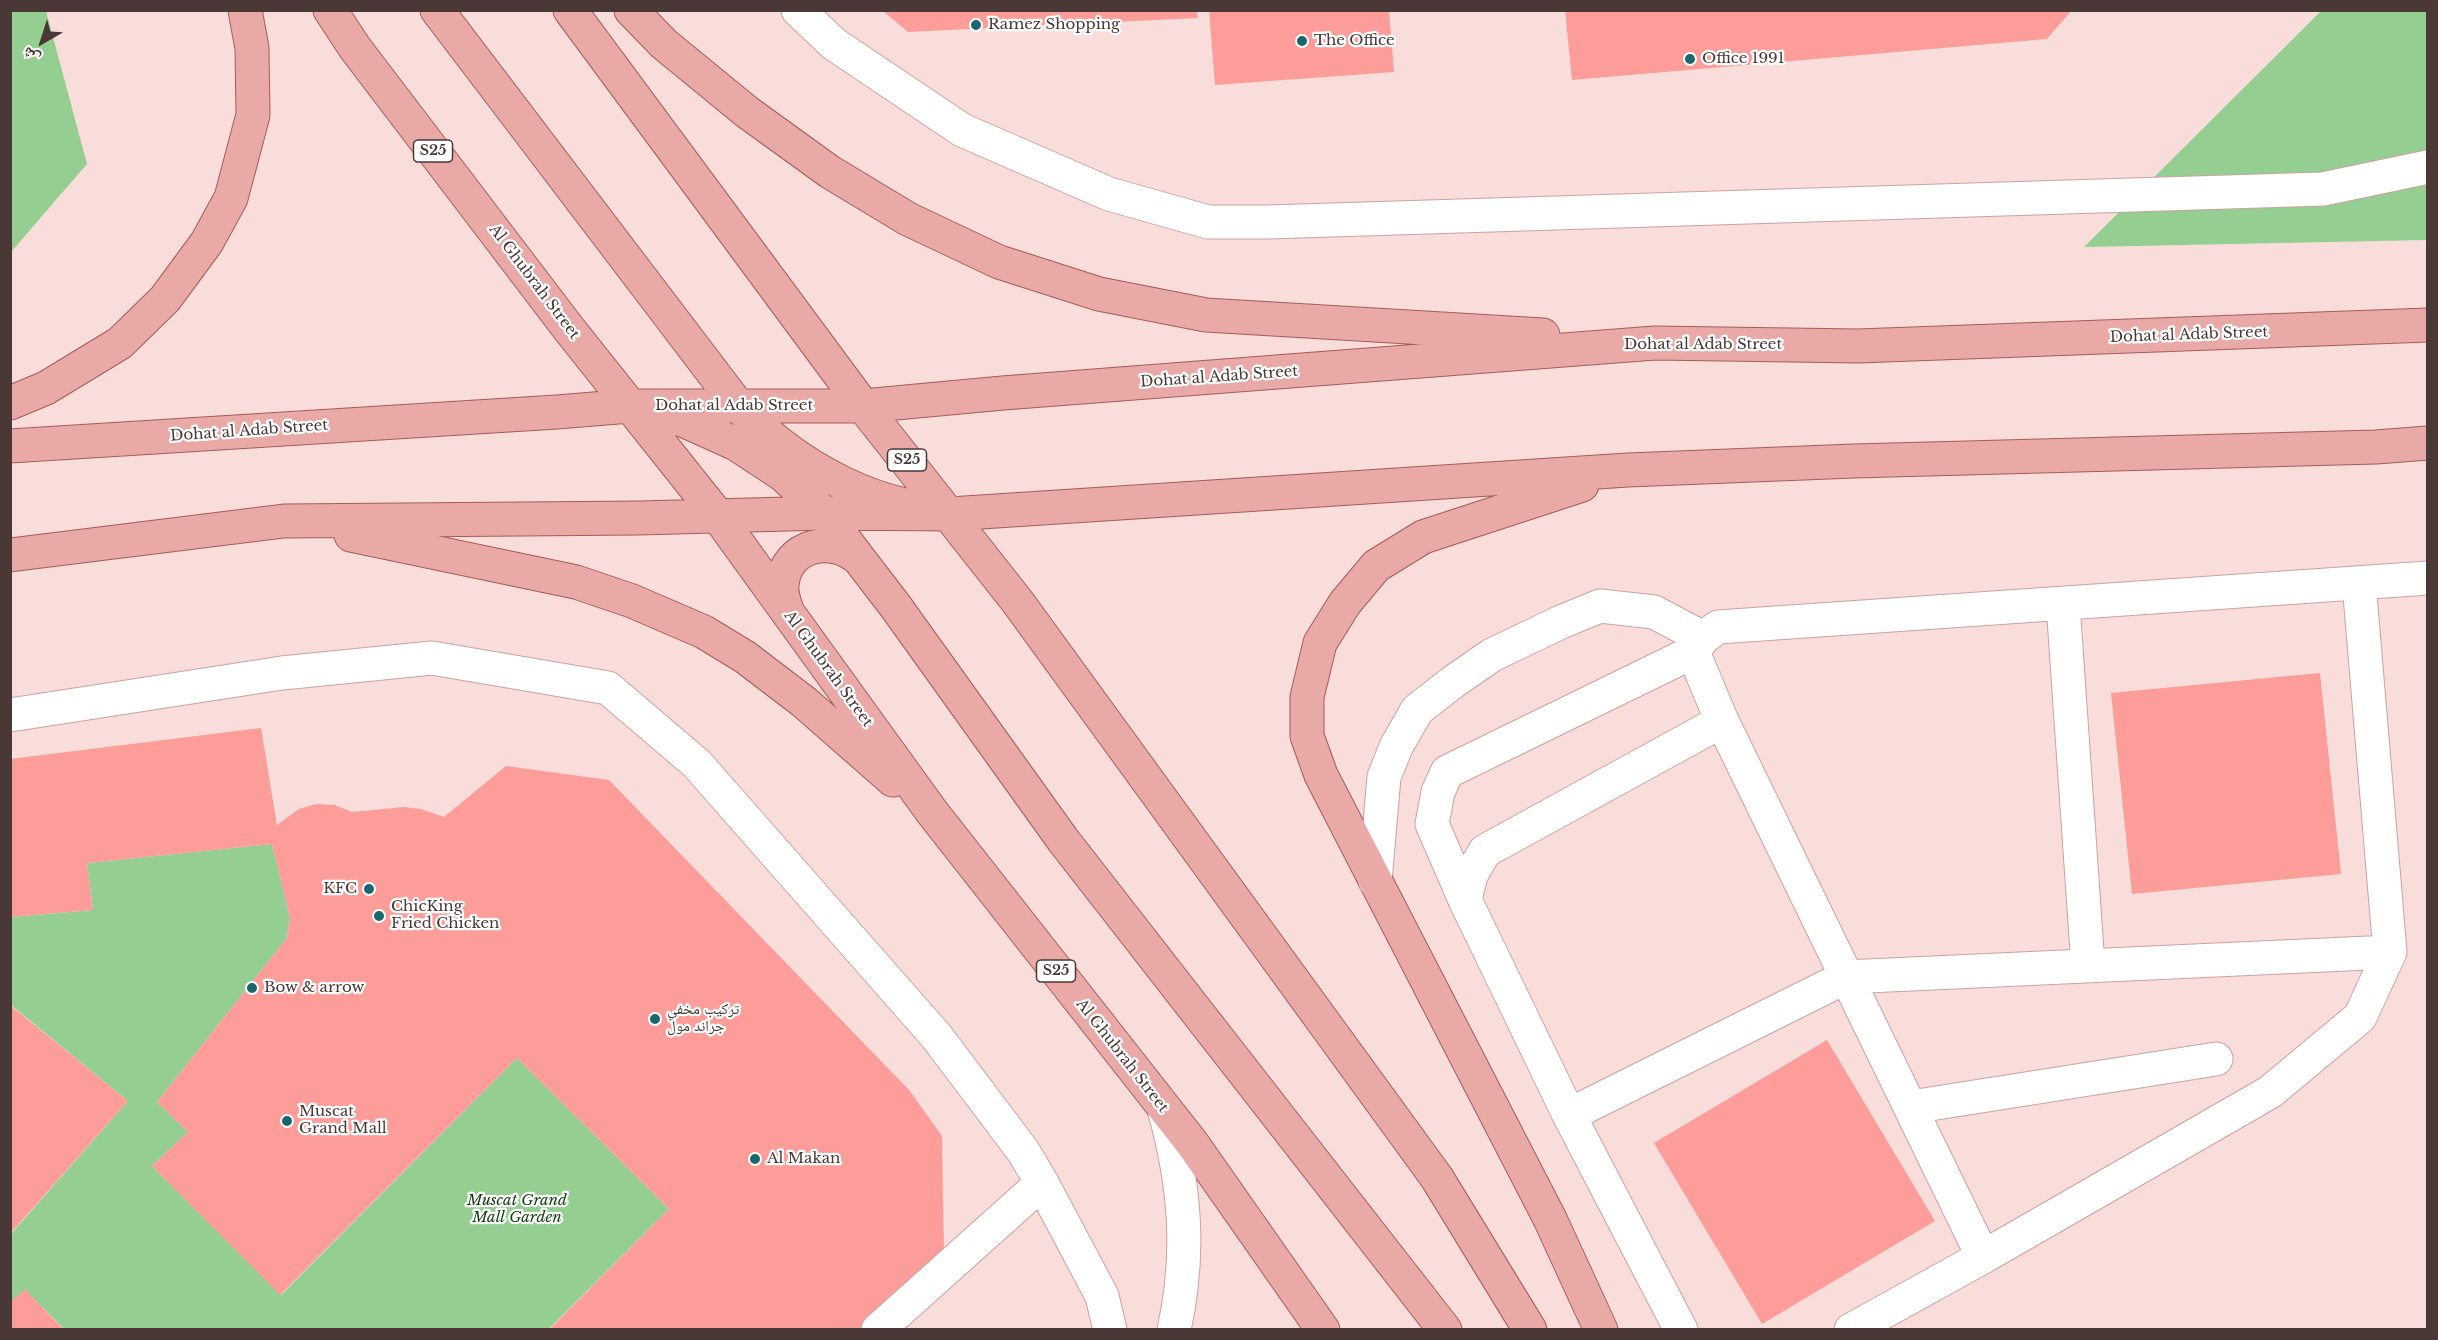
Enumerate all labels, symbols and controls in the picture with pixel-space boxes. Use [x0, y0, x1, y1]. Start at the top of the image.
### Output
north arrow [12, 12, 72, 72]
place label: Ramez Shopping [988, 16, 1120, 34]
marker: Ramez Shopping [969, 18, 983, 32]
place label: The Office [1314, 32, 1395, 50]
marker: The Office [1295, 34, 1309, 48]
text: ش [18, 43, 44, 69]
place label: Office 1991 [1702, 50, 1784, 68]
marker: Office 1991 [1683, 52, 1697, 66]
road number: S25 [414, 140, 452, 162]
street label: Al Ghubrah Street [485, 221, 583, 343]
street label: Dohat al Adab Street [2110, 323, 2268, 347]
street label: Dohat al Adab Street [1624, 336, 1782, 354]
street label: Dohat al Adab Street [1139, 363, 1299, 391]
street label: Dohat al Adab Street [655, 397, 813, 415]
street label: Dohat al Adab Street [169, 417, 329, 445]
road number: S25 [888, 449, 926, 471]
street label: Al Ghubrah Street [780, 607, 876, 731]
place label: KFC [323, 880, 357, 898]
marker: KFC [362, 882, 376, 896]
place label: ChicKing Fried Chicken [391, 898, 499, 933]
marker: ChicKing Fried Chicken [372, 909, 386, 923]
road number: S25 [1036, 960, 1076, 982]
place label: Bow & arrow [264, 979, 364, 997]
marker: Bow & arrow [245, 981, 259, 995]
street label: Al Ghubrah Street [1072, 996, 1172, 1116]
place label: تركيب مخفي جراند مول [667, 1001, 739, 1036]
marker: تركيب مخفي جراند مول [648, 1012, 662, 1026]
place label: Muscat Grand Mall [299, 1103, 387, 1138]
marker: Muscat Grand Mall [280, 1114, 294, 1128]
place label: Al Makan [767, 1150, 840, 1168]
marker: Al Makan [748, 1152, 762, 1166]
park label: Muscat Grand Mall Garden [467, 1192, 567, 1227]

